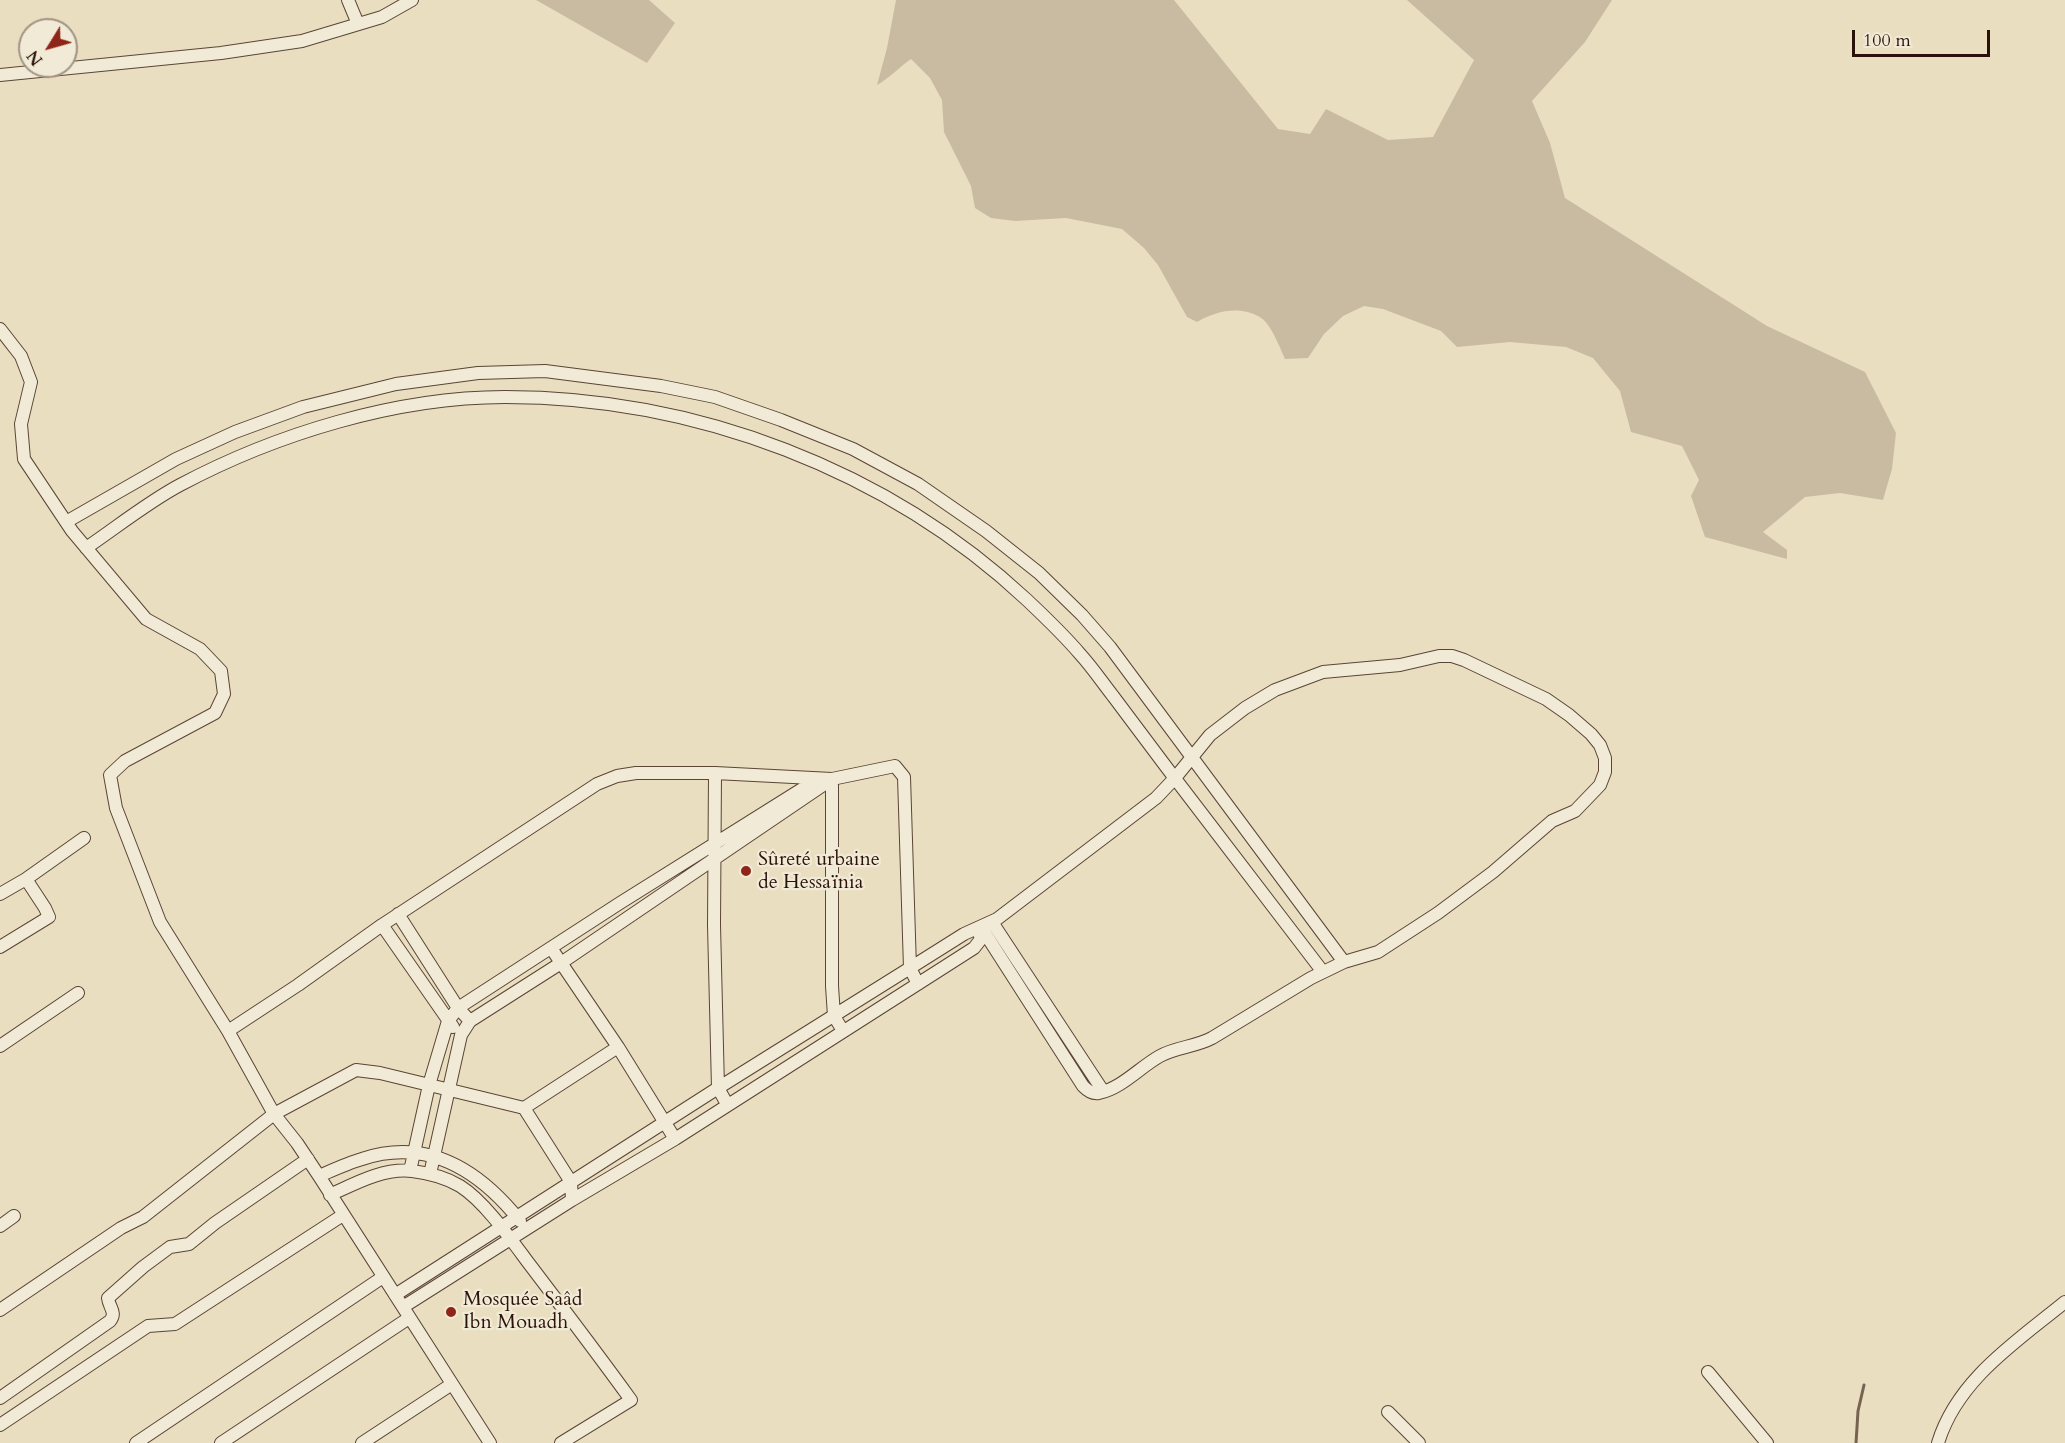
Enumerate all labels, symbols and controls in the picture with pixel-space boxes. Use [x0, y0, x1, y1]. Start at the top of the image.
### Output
north arrow [18, 18, 78, 78]
scale bar [1855, 18, 1993, 56]
text: 100 m [1863, 28, 1911, 53]
text: N [22, 45, 48, 70]
place label: Sûreté urbaine de Hessaïnia [758, 848, 880, 895]
marker: Sûreté urbaine de Hessaïnia [739, 864, 753, 878]
place label: Mosquée Saâd Ibn Mouadh [463, 1288, 583, 1335]
marker: Mosquée Saâd Ibn Mouadh [444, 1305, 458, 1319]

